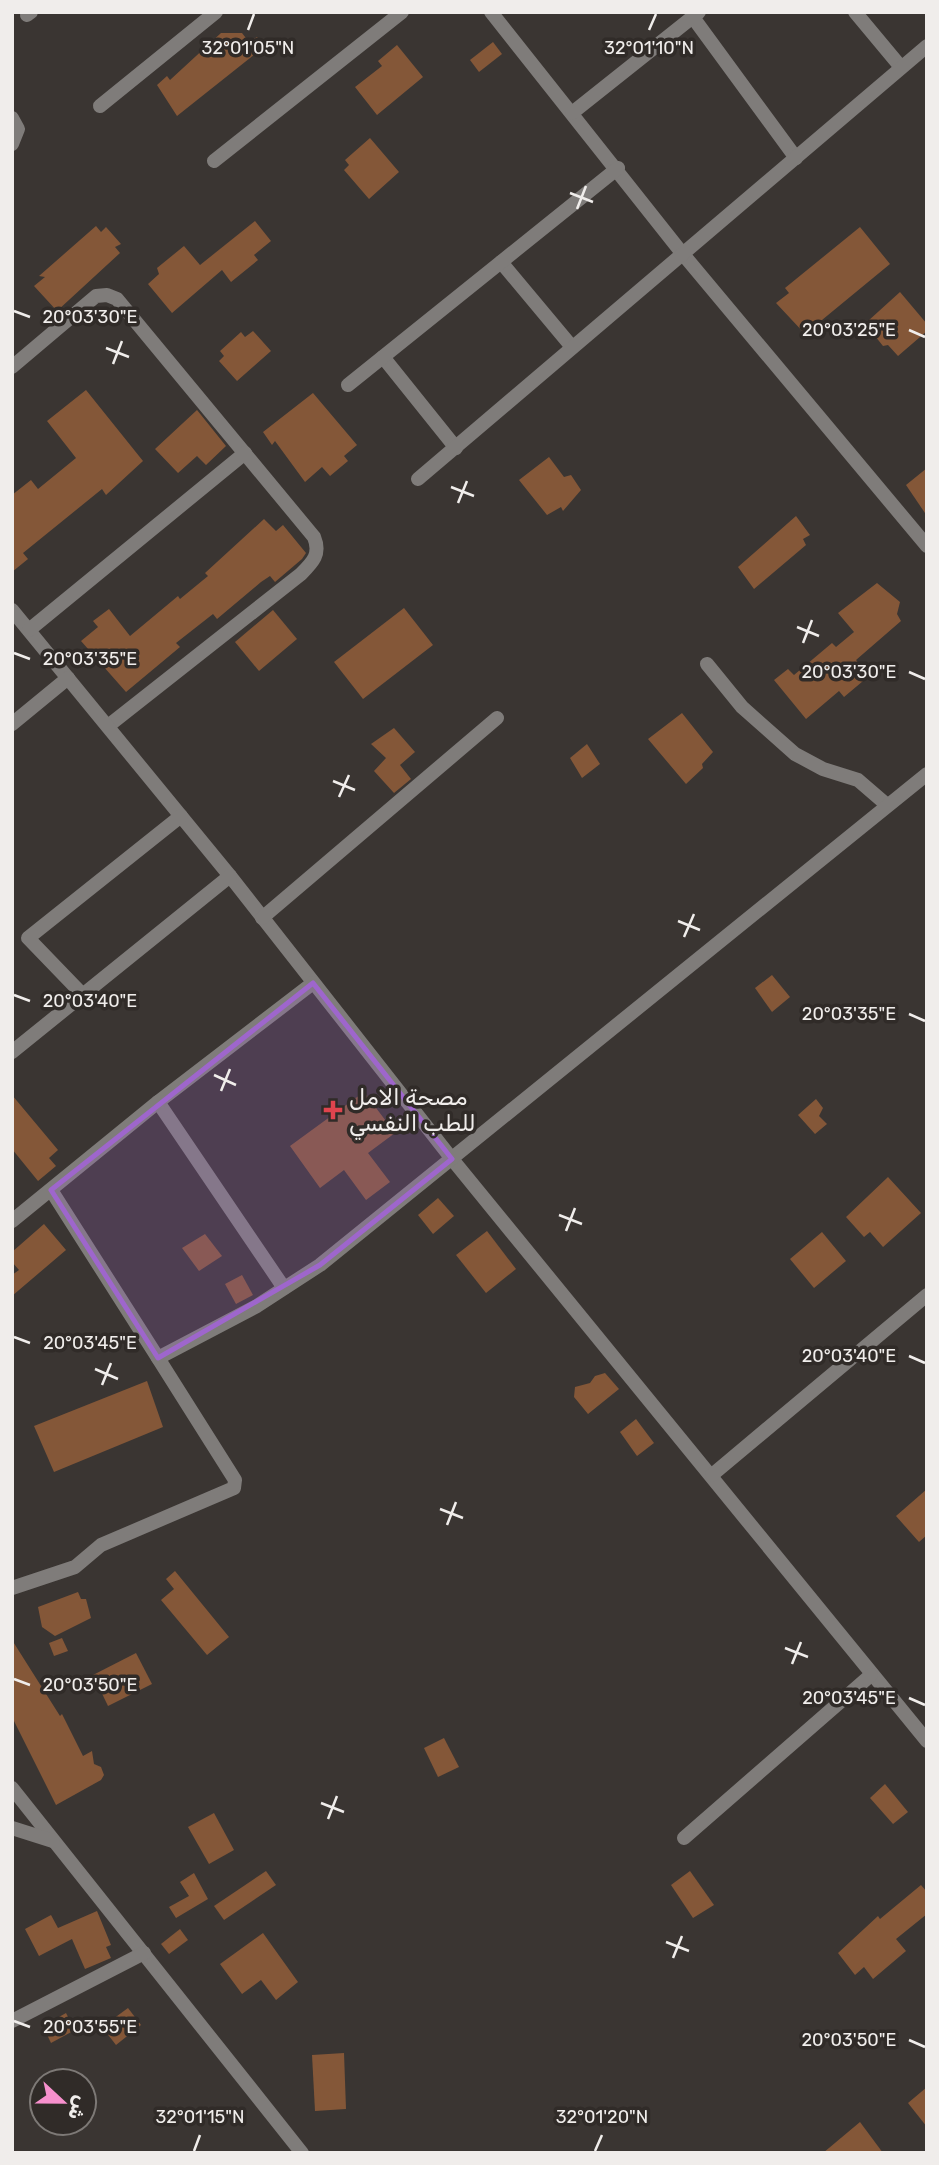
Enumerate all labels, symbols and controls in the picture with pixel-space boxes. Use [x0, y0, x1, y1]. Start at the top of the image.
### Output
text: 32°01'05"N [202, 37, 294, 59]
text: 32°01'10"N [604, 37, 694, 59]
text: 20°03'30"E [42, 306, 138, 328]
text: 20°03'25"E [802, 319, 896, 341]
text: 20°03'35"E [43, 648, 137, 670]
text: 20°03'30"E [801, 661, 897, 683]
text: 20°03'40"E [43, 990, 137, 1012]
text: 20°03'35"E [802, 1003, 896, 1025]
place label: مصحة الامل للطب النفسي [349, 1083, 476, 1140]
marker: مصحة الامل للطب النفسي [323, 1100, 343, 1120]
text: 20°03'45"E [43, 1332, 137, 1354]
text: 20°03'40"E [802, 1345, 896, 1367]
text: 20°03'50"E [43, 1674, 137, 1696]
text: 20°03'45"E [802, 1687, 896, 1709]
text: 20°03'55"E [43, 2016, 137, 2038]
text: 20°03'50"E [802, 2029, 896, 2051]
north arrow [28, 2067, 98, 2137]
text: ش [63, 2093, 93, 2124]
text: 32°01'15"N [155, 2106, 245, 2128]
text: 32°01'20"N [556, 2106, 648, 2128]

